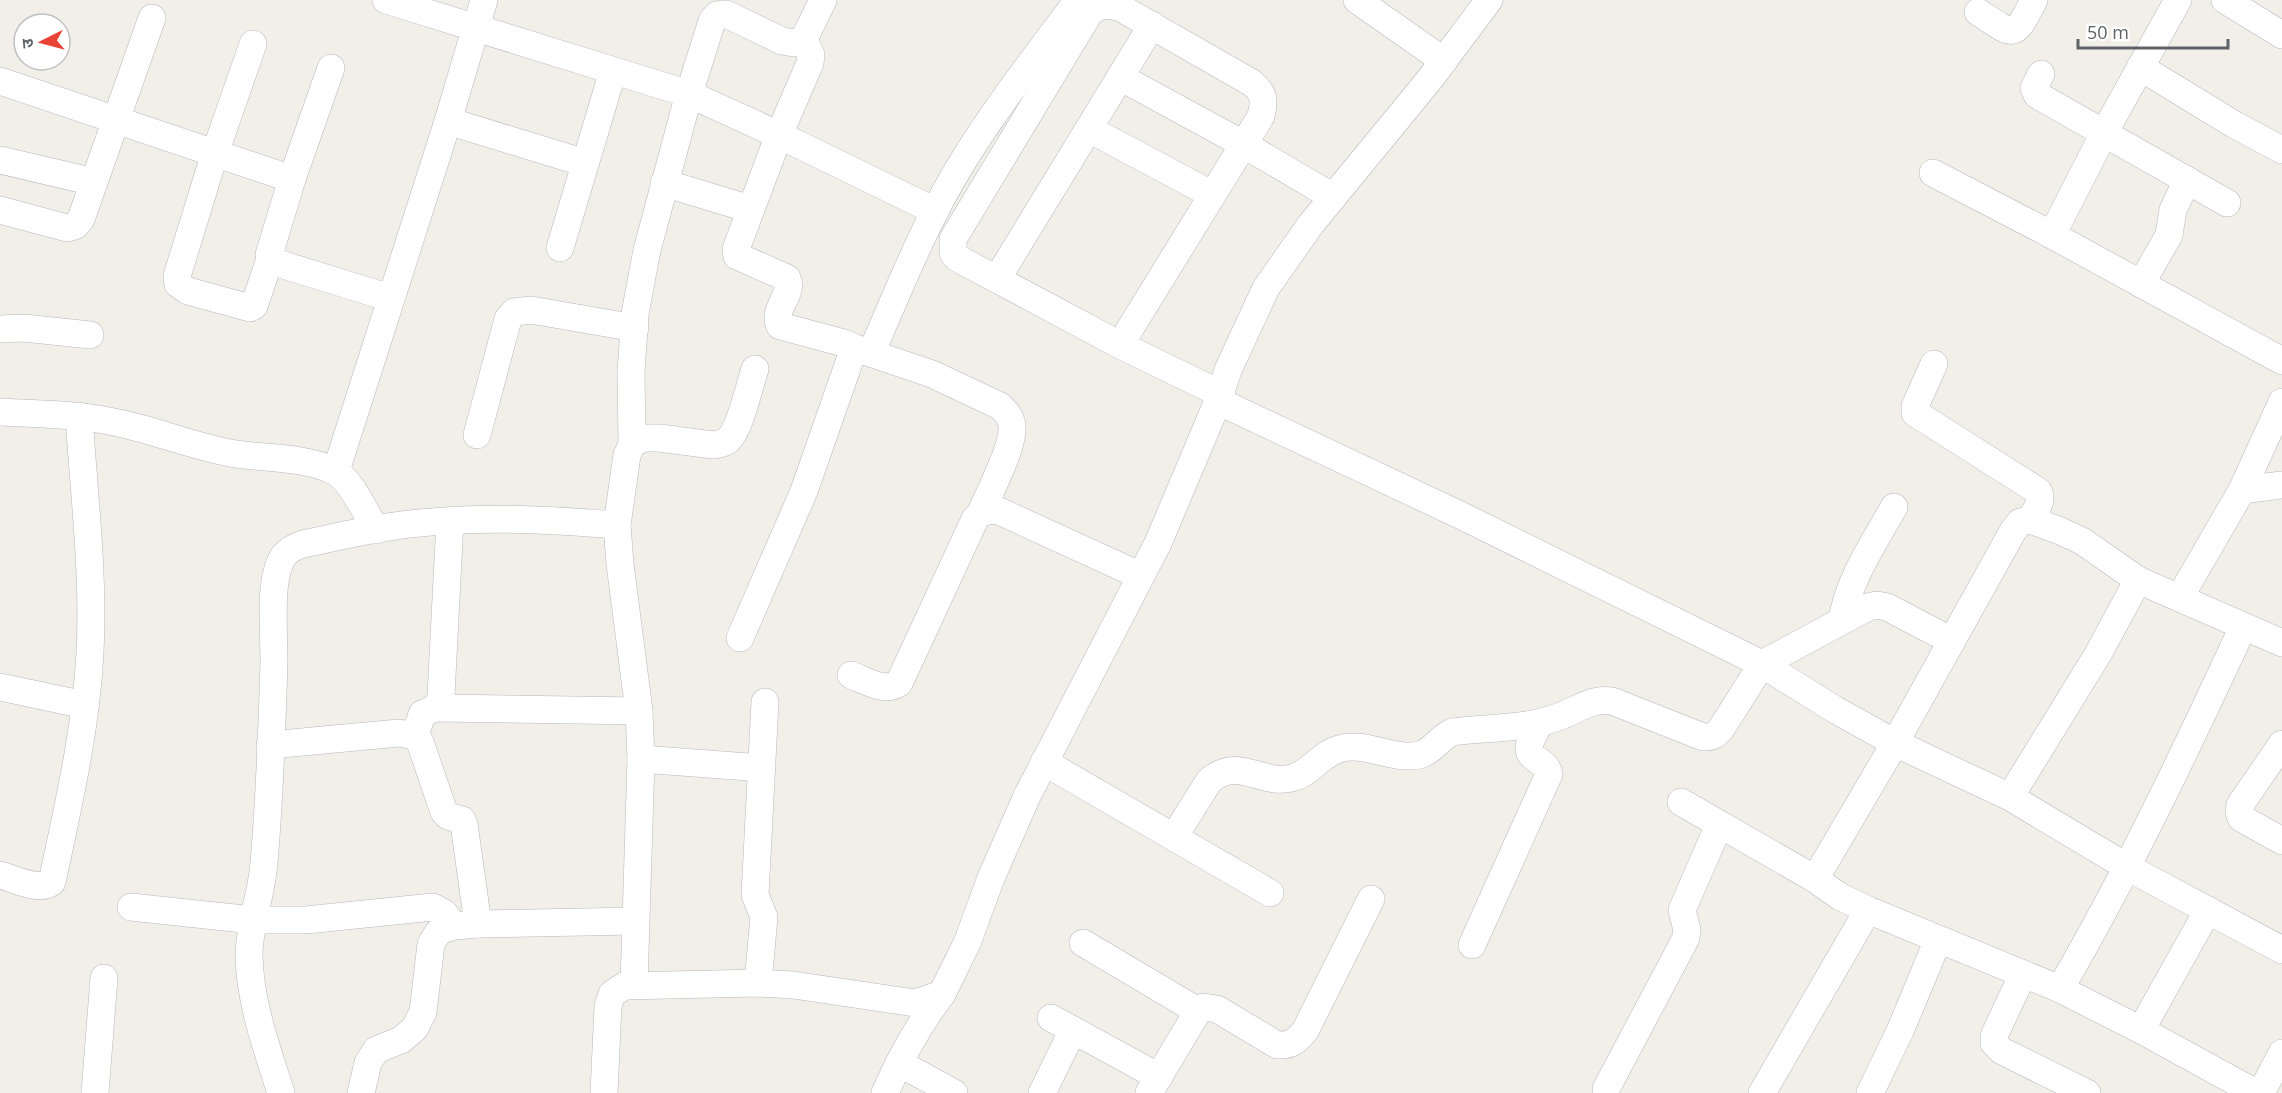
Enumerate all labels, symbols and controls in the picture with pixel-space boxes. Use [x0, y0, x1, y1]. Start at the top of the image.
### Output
north arrow [12, 12, 72, 72]
scale bar [2078, 12, 2228, 50]
text: 50 m [2087, 20, 2129, 44]
text: उ [16, 37, 39, 49]

